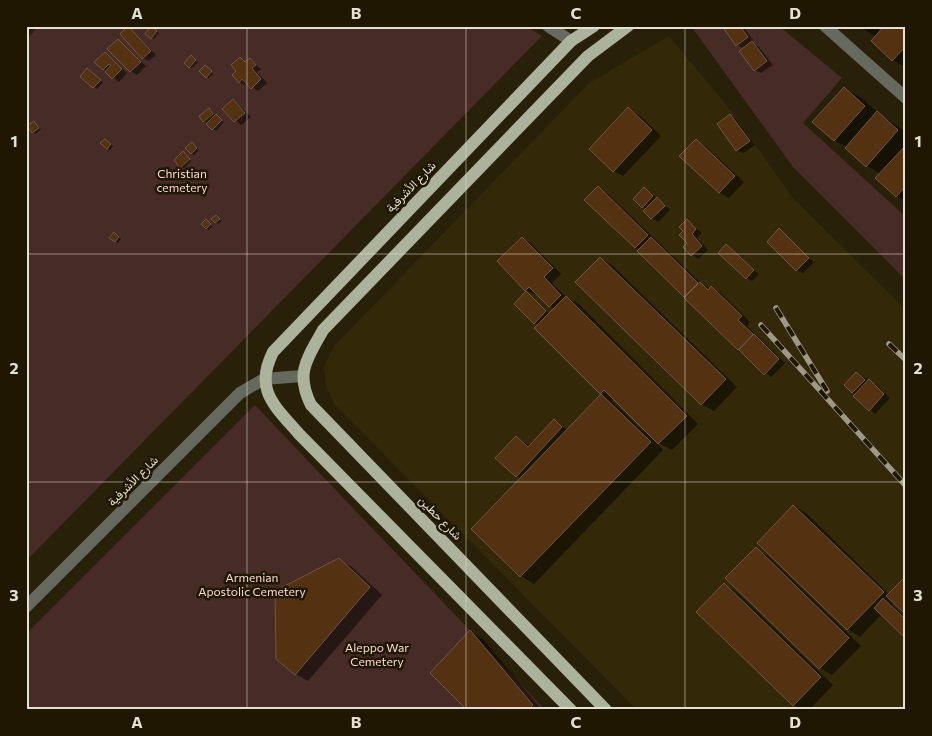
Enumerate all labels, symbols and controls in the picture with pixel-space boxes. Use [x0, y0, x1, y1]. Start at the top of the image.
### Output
text: A [131, 3, 143, 22]
text: B [351, 3, 362, 22]
text: C [571, 3, 582, 22]
text: D [789, 3, 801, 22]
text: 1 [10, 131, 18, 150]
text: 1 [914, 131, 922, 150]
street label: شارع الأشرفية [383, 158, 440, 217]
park label: Christian cemetery [156, 166, 208, 194]
text: 2 [9, 358, 19, 377]
text: 2 [913, 358, 923, 377]
street label: شارع الأشرفية [104, 452, 162, 510]
street label: شارع حطين [414, 492, 465, 544]
park label: Armenian Apostolic Cemetery [198, 570, 306, 598]
text: 3 [9, 585, 19, 604]
text: 3 [913, 585, 923, 604]
park label: Aleppo War Cemetery [345, 640, 409, 668]
text: A [131, 712, 143, 731]
text: B [351, 712, 362, 731]
text: C [571, 712, 582, 731]
text: D [789, 712, 801, 731]

